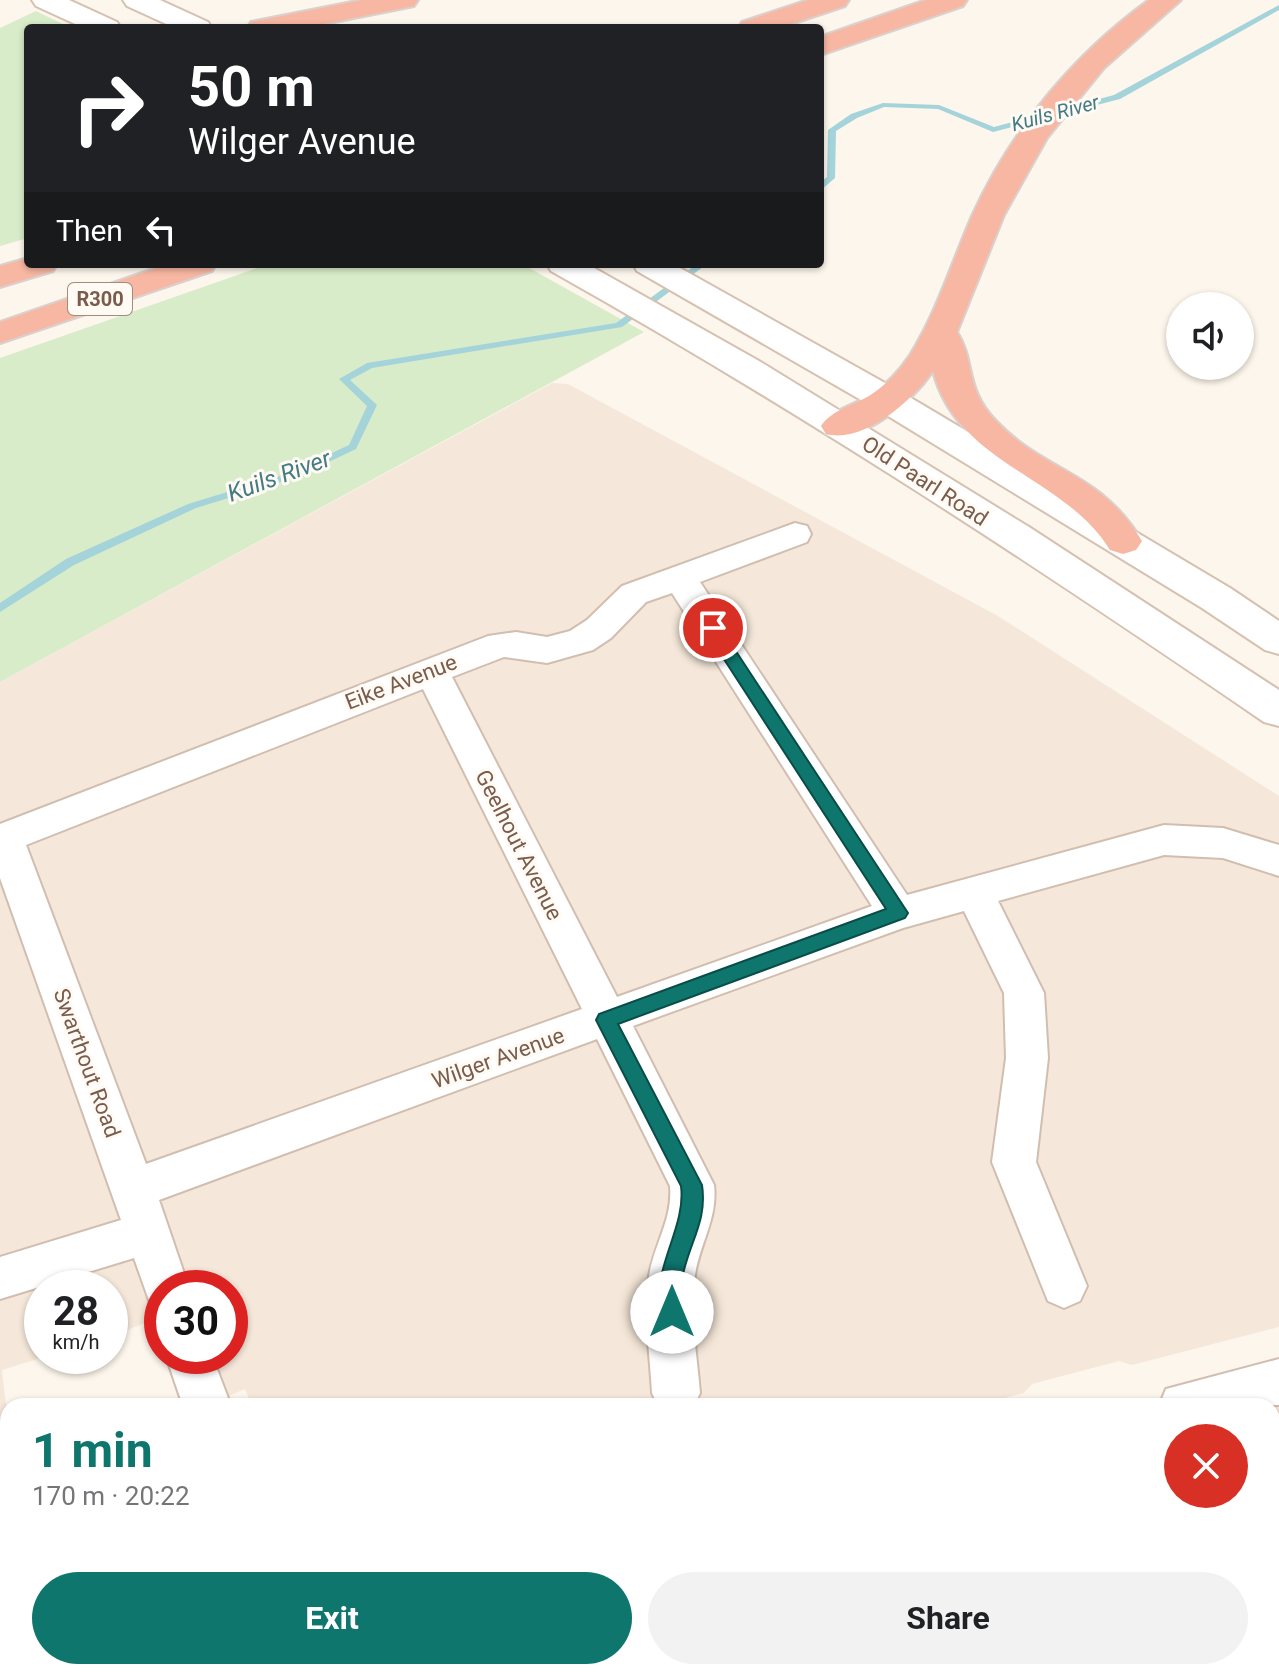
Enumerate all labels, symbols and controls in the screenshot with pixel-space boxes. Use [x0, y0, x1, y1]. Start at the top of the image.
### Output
text: 50 m [188, 54, 315, 120]
icon: right [56, 56, 160, 160]
water label: Kuils River [1009, 89, 1103, 136]
text: Wilger Avenue [188, 121, 416, 163]
icon: left [139, 208, 183, 252]
text: Then [56, 213, 123, 248]
road number: R300 [68, 283, 132, 315]
map controls [1166, 292, 1254, 380]
button: sound [1166, 292, 1254, 380]
street label: Old Paarl Road [857, 431, 993, 531]
water label: Kuils River [224, 444, 335, 508]
pin [679, 594, 747, 662]
icon: arrive [691, 606, 735, 650]
street label: Eike Avenue [342, 649, 460, 715]
street label: Geelhout Avenue [470, 766, 568, 924]
street label: Swarthout Road [48, 985, 126, 1141]
street label: Wilger Avenue [428, 1022, 568, 1094]
speed limit sign: 30 [144, 1270, 248, 1374]
position arrow [630, 1270, 714, 1354]
text: 28 [53, 1288, 99, 1335]
text: km/h [53, 1330, 99, 1354]
text: 1 min [32, 1422, 153, 1479]
button: close [1164, 1424, 1248, 1508]
text: 170 m · 20:22 [32, 1481, 190, 1511]
button: Exit [32, 1572, 632, 1664]
button: Share [648, 1572, 1248, 1664]

